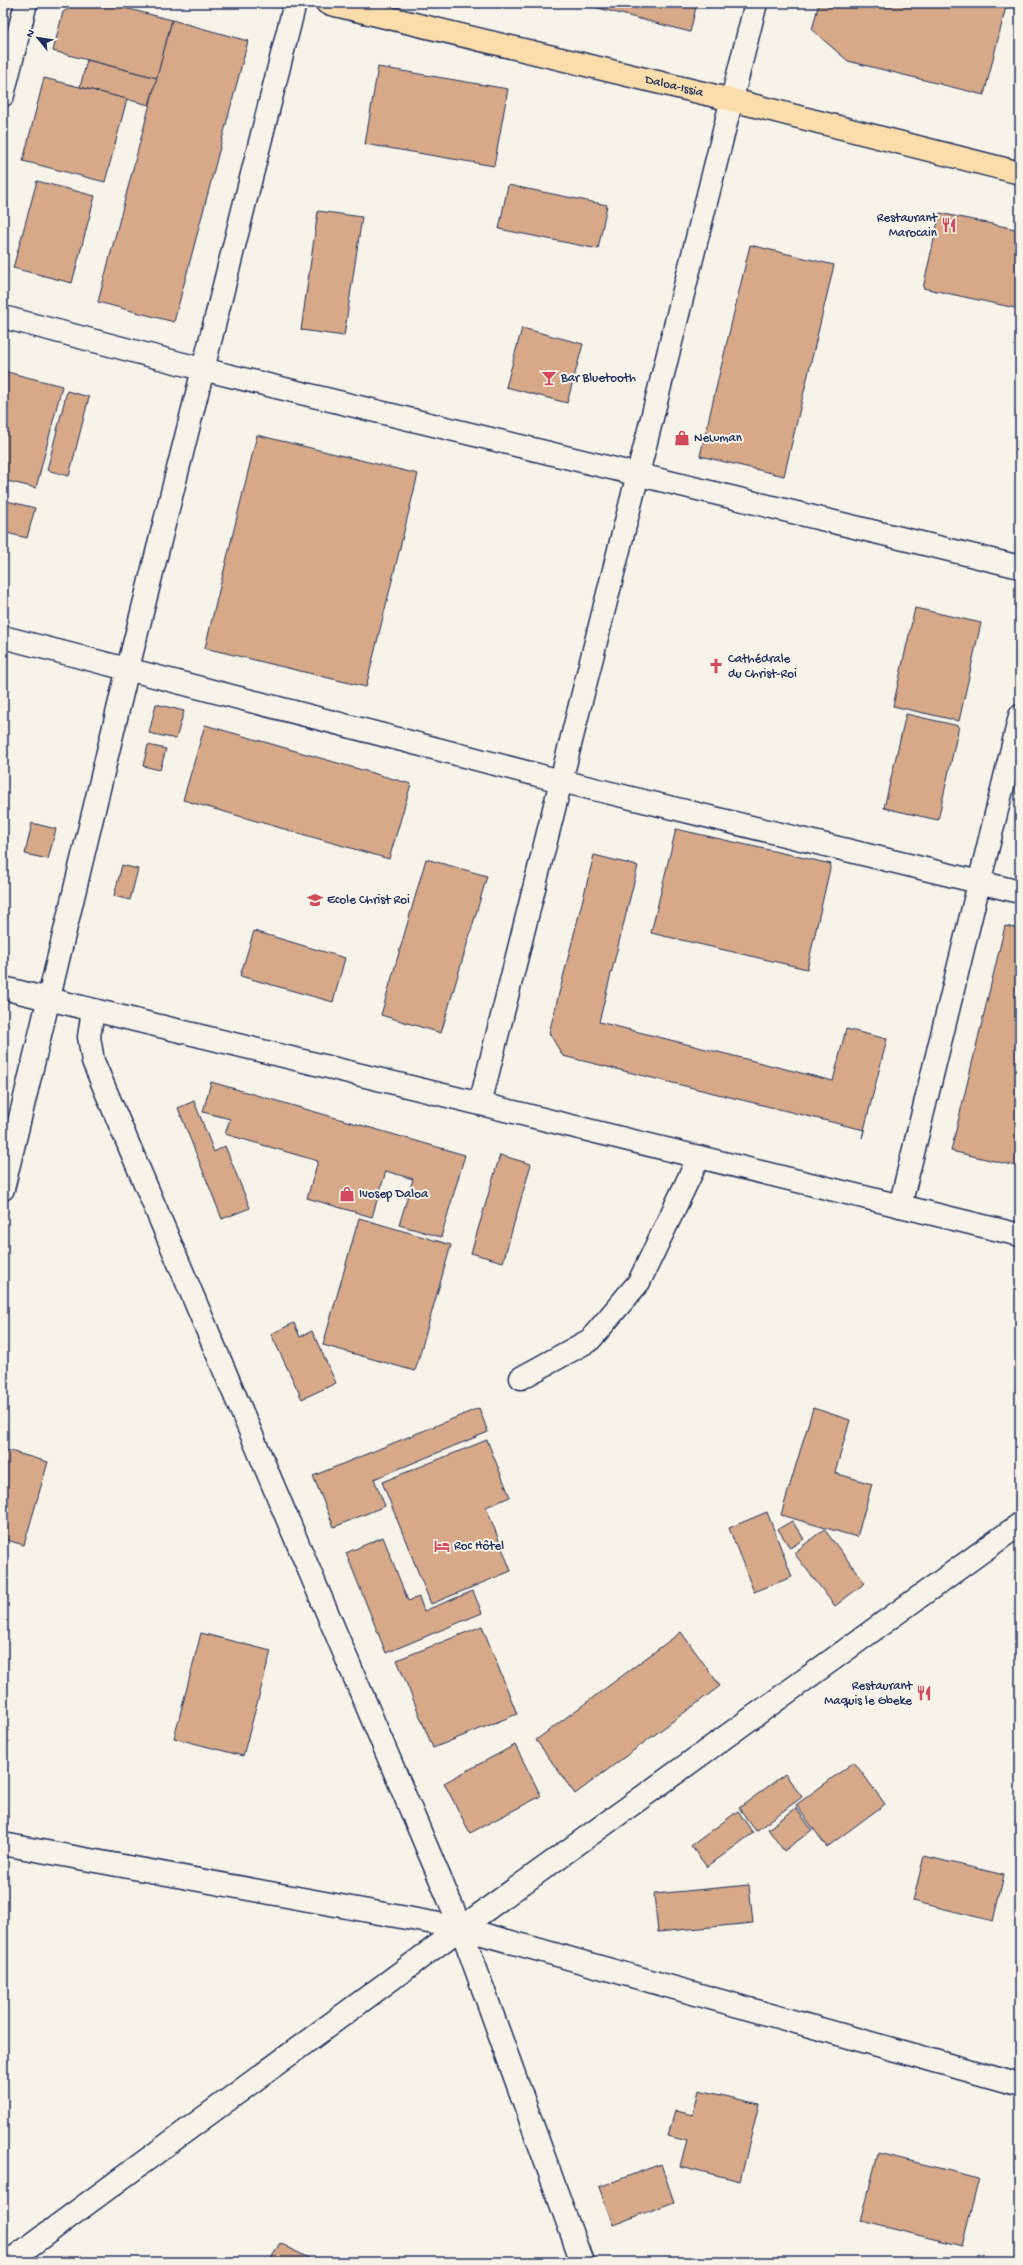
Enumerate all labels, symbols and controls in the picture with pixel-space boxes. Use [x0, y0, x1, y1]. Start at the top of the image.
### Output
north arrow [18, 18, 58, 58]
text: N [24, 28, 38, 40]
street label: Daloa-Issia [643, 72, 706, 101]
place label: Restaurant Marocain [877, 211, 939, 241]
restaurant icon: Restaurant Marocain [940, 216, 958, 234]
bar icon: Bar Bluetooth [540, 369, 558, 387]
place label: Bar Bluetooth [560, 371, 636, 386]
shop icon: Newman [673, 429, 691, 447]
place label: Newman [694, 431, 743, 446]
place label: Cathédrale du Christ-Roi [728, 652, 797, 682]
church icon: Cathédrale du Christ-Roi [707, 657, 725, 675]
school or university icon: Ecole Christ Roi [306, 891, 324, 909]
place label: Ecole Christ Roi [327, 893, 410, 908]
shop icon: Ivosep Daloa [338, 1185, 356, 1203]
place label: Ivosep Daloa [359, 1187, 429, 1202]
hotel icon: Roc Hôtel [433, 1537, 451, 1555]
place label: Roc Hôtel [454, 1539, 504, 1554]
place label: Restaurant Maquis le Gbeke [824, 1679, 914, 1709]
restaurant icon: Restaurant Maquis le Gbeke [915, 1684, 933, 1702]

